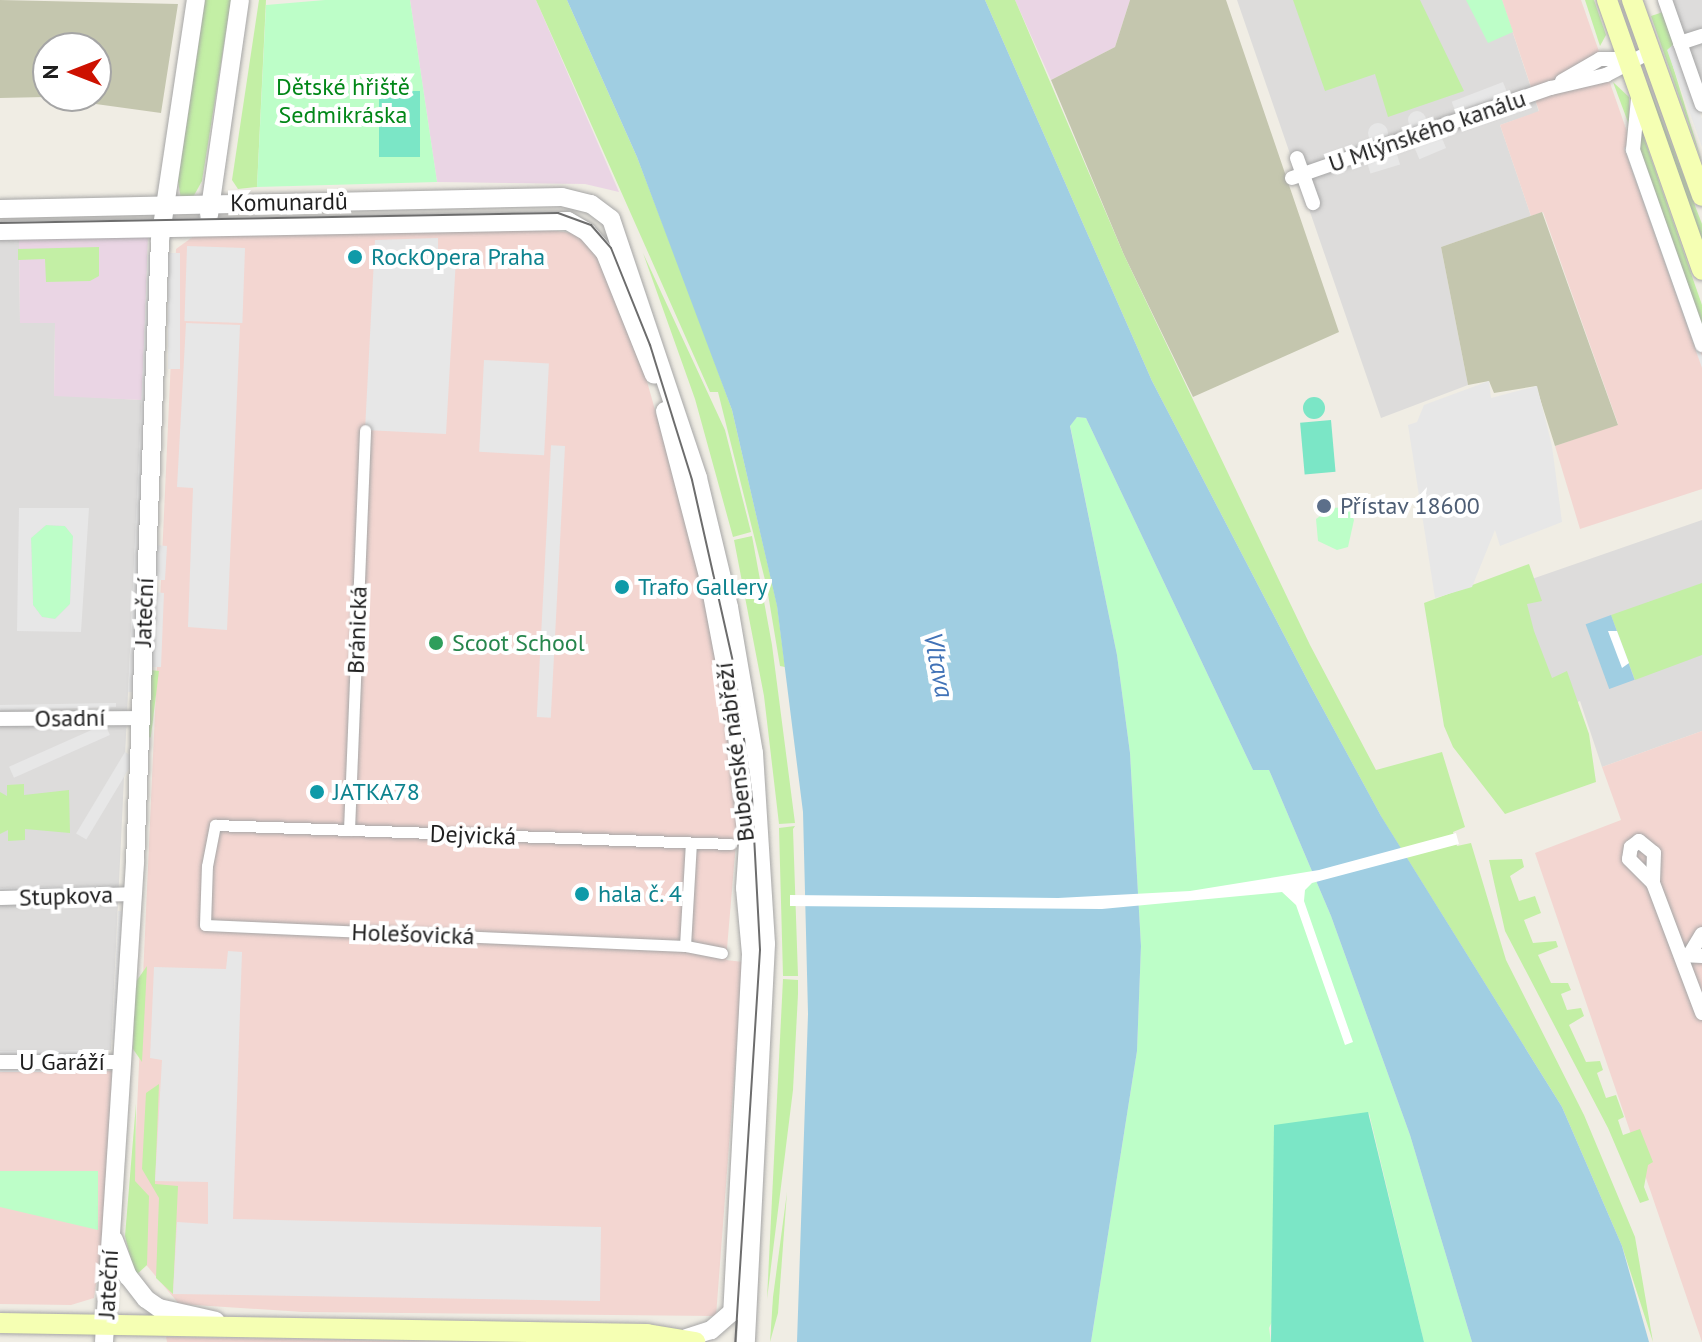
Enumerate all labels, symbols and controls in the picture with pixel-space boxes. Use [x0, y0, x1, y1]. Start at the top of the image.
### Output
north arrow [32, 32, 112, 112]
text: N [36, 65, 64, 79]
park label: Dětské hřiště Sedmikráska [276, 73, 410, 129]
street label: U Mlýnského kanálu [1325, 84, 1529, 178]
street label: Komunardů [230, 187, 348, 217]
place label: RockOpera Praha [371, 243, 545, 271]
marker: RockOpera Praha [346, 248, 364, 266]
place label: Přístav 18600 [1340, 492, 1481, 520]
marker: Přístav 18600 [1315, 497, 1333, 515]
place label: Trafo Gallery [638, 573, 768, 601]
street label: Jateční [128, 577, 160, 647]
marker: Trafo Gallery [613, 578, 631, 596]
street label: Bránická [341, 586, 373, 674]
place label: Scoot School [452, 629, 585, 657]
water label: Vltava [917, 630, 961, 700]
marker: Scoot School [427, 634, 445, 652]
street label: Bubenské nábřeží [710, 661, 760, 843]
street label: Osadní [34, 703, 106, 733]
place label: JATKA78 [333, 778, 420, 806]
marker: JATKA78 [308, 783, 326, 801]
street label: Dejvická [429, 819, 517, 851]
street label: Stupkova [18, 880, 114, 912]
place label: hala č. 4 [598, 880, 684, 908]
marker: hala č. 4 [573, 885, 591, 903]
street label: Holešovická [351, 917, 475, 951]
street label: U Garáží [19, 1048, 105, 1076]
street label: Jateční [92, 1249, 124, 1319]

